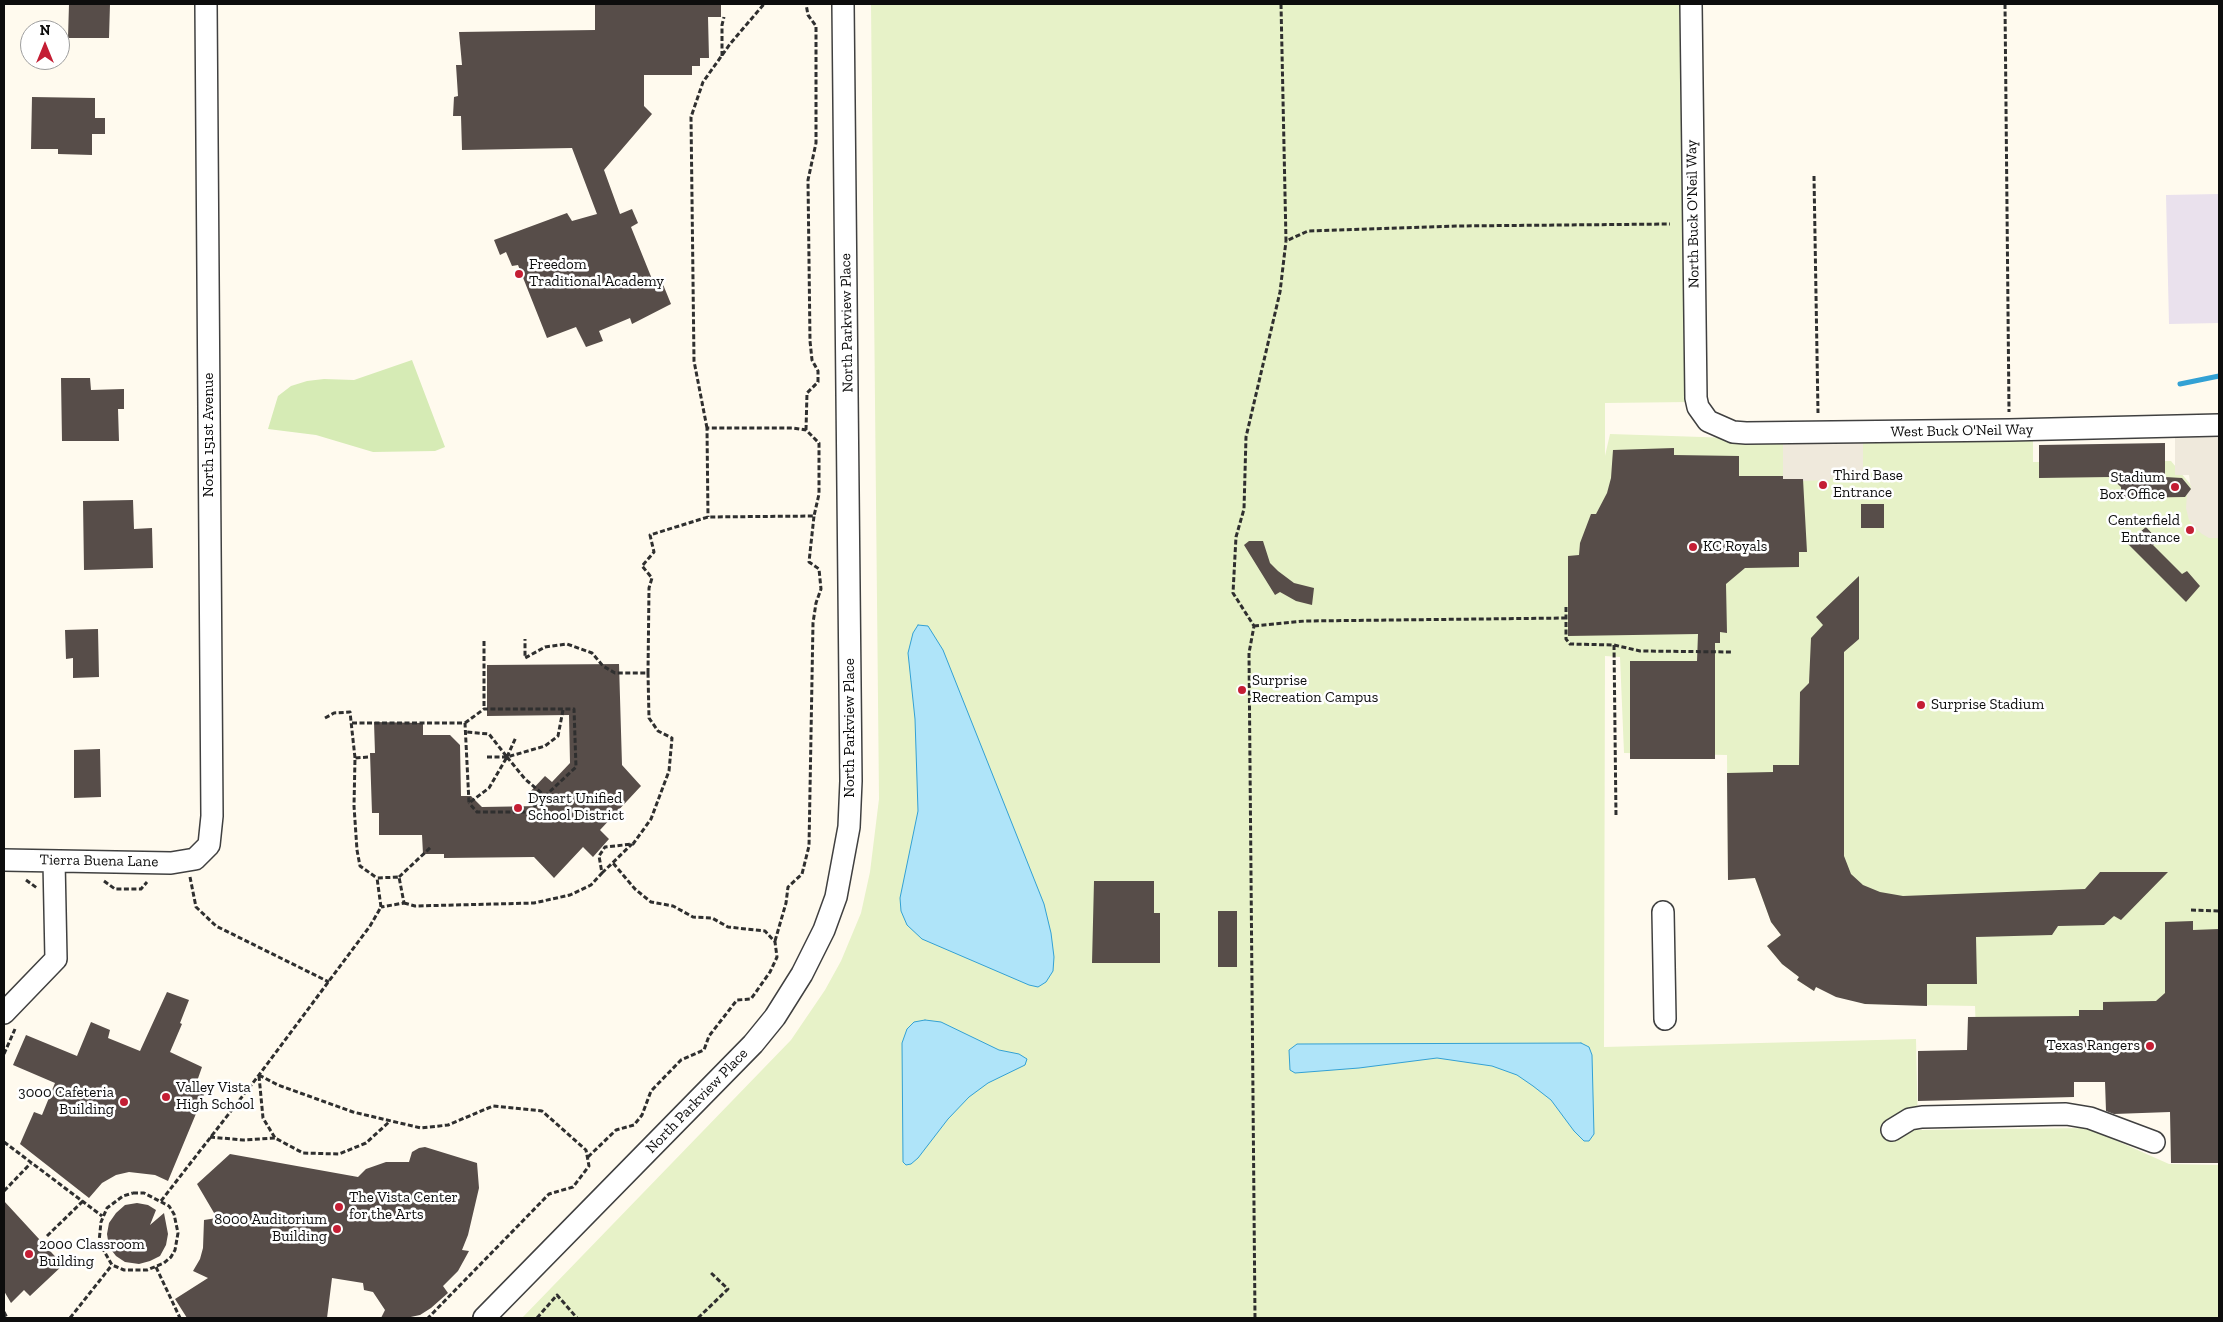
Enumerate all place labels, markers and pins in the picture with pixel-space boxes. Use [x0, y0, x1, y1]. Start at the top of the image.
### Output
place label: Freedom Traditional Academy [529, 256, 664, 291]
marker: Freedom Traditional Academy [513, 268, 525, 280]
place label: Third Base Entrance [1833, 467, 1903, 502]
place label: Stadium Box Office [2100, 469, 2165, 504]
marker: Third Base Entrance [1817, 479, 1829, 491]
marker: Stadium Box Office [2169, 481, 2181, 493]
place label: Centerfield Entrance [2108, 512, 2180, 547]
marker: Centerfield Entrance [2184, 524, 2196, 536]
place label: KC Royals [1703, 538, 1767, 556]
marker: KC Royals [1687, 541, 1699, 553]
place label: Surprise Recreation Campus [1252, 672, 1378, 707]
marker: Surprise Recreation Campus [1236, 684, 1248, 696]
place label: Surprise Stadium [1931, 696, 2044, 714]
marker: Surprise Stadium [1915, 699, 1927, 711]
place label: Dysart Unified School District [528, 790, 624, 825]
marker: Dysart Unified School District [512, 802, 524, 814]
place label: Texas Rangers [2047, 1037, 2140, 1055]
marker: Texas Rangers [2144, 1040, 2156, 1052]
place label: Valley Vista High School [176, 1079, 254, 1114]
place label: 3000 Cafeteria Building [18, 1084, 114, 1119]
marker: Valley Vista High School [160, 1091, 172, 1103]
marker: 3000 Cafeteria Building [118, 1096, 130, 1108]
place label: The Vista Center for the Arts [349, 1189, 458, 1224]
marker: The Vista Center for the Arts [333, 1201, 345, 1213]
place label: 8000 Auditorium Building [214, 1211, 327, 1246]
marker: 8000 Auditorium Building [331, 1223, 343, 1235]
place label: 2000 Classroom Building [39, 1236, 145, 1271]
marker: 2000 Classroom Building [23, 1248, 35, 1260]

